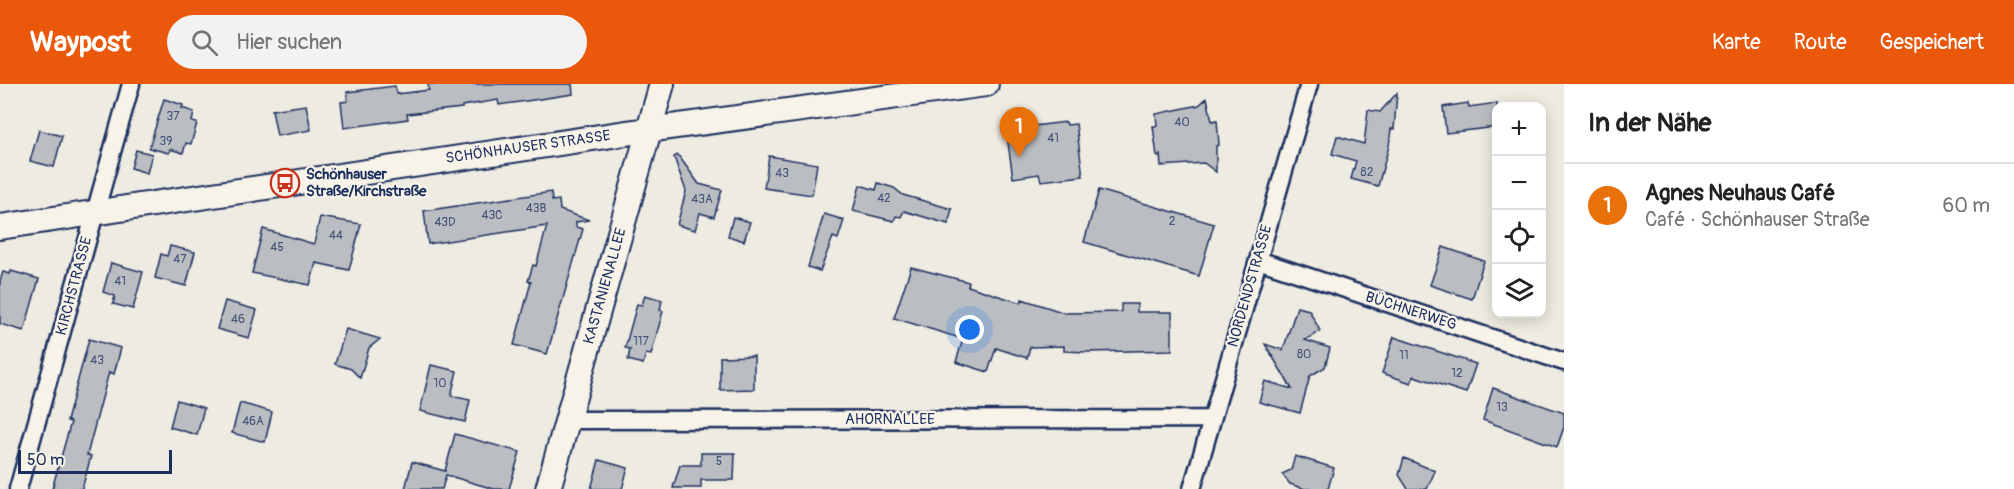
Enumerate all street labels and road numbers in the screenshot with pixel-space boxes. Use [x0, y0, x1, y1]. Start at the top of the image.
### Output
street label: SCHÖNHAUSER STRASSE [444, 126, 612, 168]
street label: NORDENDSTRASSE [1223, 223, 1277, 349]
street label: KASTANIENALLEE [579, 226, 631, 346]
street label: KIRCHSTRASSE [52, 234, 96, 337]
street label: BÜCHNERWEG [1363, 287, 1459, 335]
street label: AHORNALLEE [845, 410, 935, 429]

